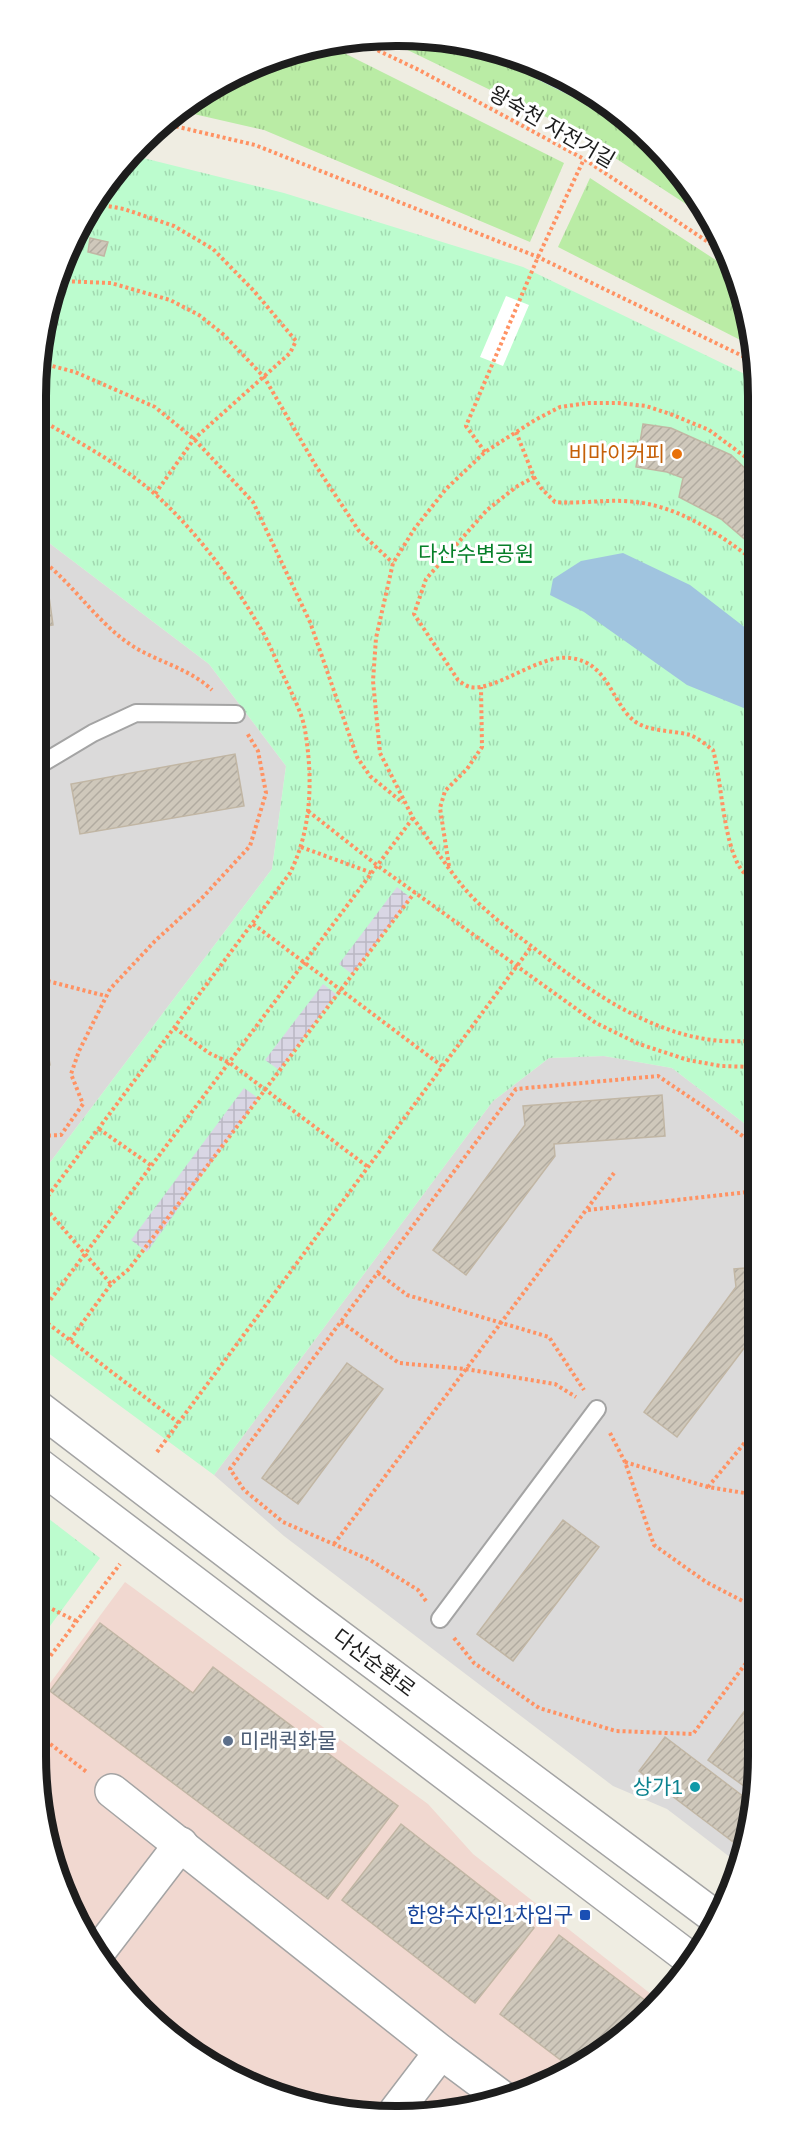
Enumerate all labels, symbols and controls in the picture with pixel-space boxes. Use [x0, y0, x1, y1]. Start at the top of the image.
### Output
street label: 왕숙천 자전거길 [485, 81, 619, 172]
place label: 비마이커피 [568, 442, 665, 465]
marker: 비마이커피 [670, 447, 684, 461]
park label: 다산수변공원 [418, 542, 534, 565]
street label: 다산순환로 [329, 1624, 420, 1701]
place label: 미래퀵화물 [240, 1729, 337, 1752]
marker: 미래퀵화물 [221, 1734, 235, 1748]
place label: 상가1 [633, 1775, 683, 1798]
marker: 상가1 [688, 1780, 702, 1794]
place label: 한양수자인1차입구 [407, 1903, 573, 1926]
marker: 한양수자인1차입구 [578, 1908, 592, 1922]

